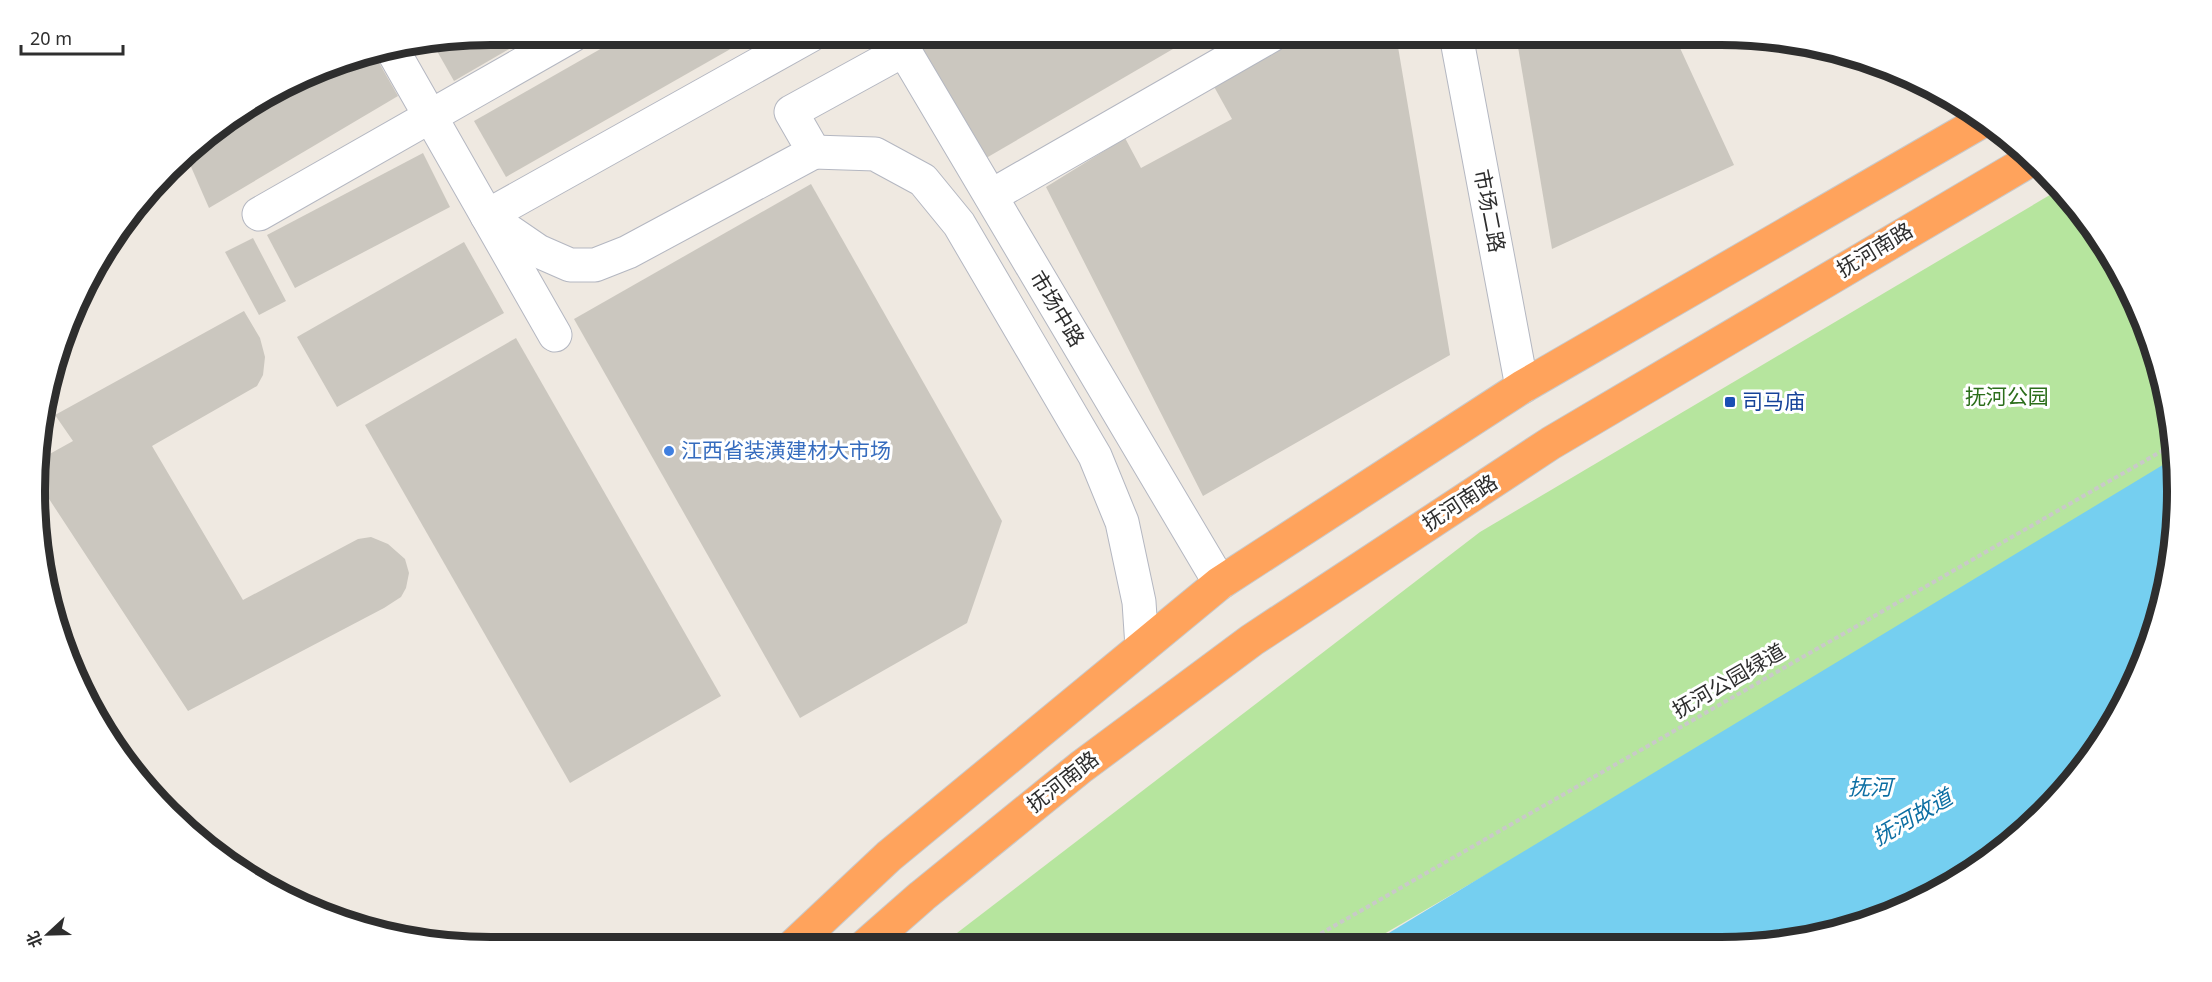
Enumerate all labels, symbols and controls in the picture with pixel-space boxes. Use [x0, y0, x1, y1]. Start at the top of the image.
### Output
scale bar [21, 18, 123, 56]
text: 20 m [30, 26, 72, 50]
street label: 市场二路 [1468, 167, 1512, 255]
street label: 抚河南路 [1831, 216, 1918, 283]
street label: 市场中路 [1024, 265, 1091, 352]
park label: 抚河公园 [1965, 382, 2049, 410]
place label: 司马庙 [1742, 387, 1805, 415]
marker: 司马庙 [1723, 395, 1737, 409]
place label: 江西省装潢建材大市场 [681, 436, 891, 464]
marker: 江西省装潢建材大市场 [662, 444, 676, 458]
street label: 抚河南路 [1417, 468, 1502, 537]
street label: 抚河公园绿道 [1667, 637, 1790, 724]
street label: 抚河南路 [1021, 744, 1104, 818]
water label: 抚河 [1848, 771, 1896, 801]
water label: 抚河故道 [1866, 780, 1960, 851]
north arrow [18, 904, 78, 964]
text: 北 [21, 928, 47, 951]

